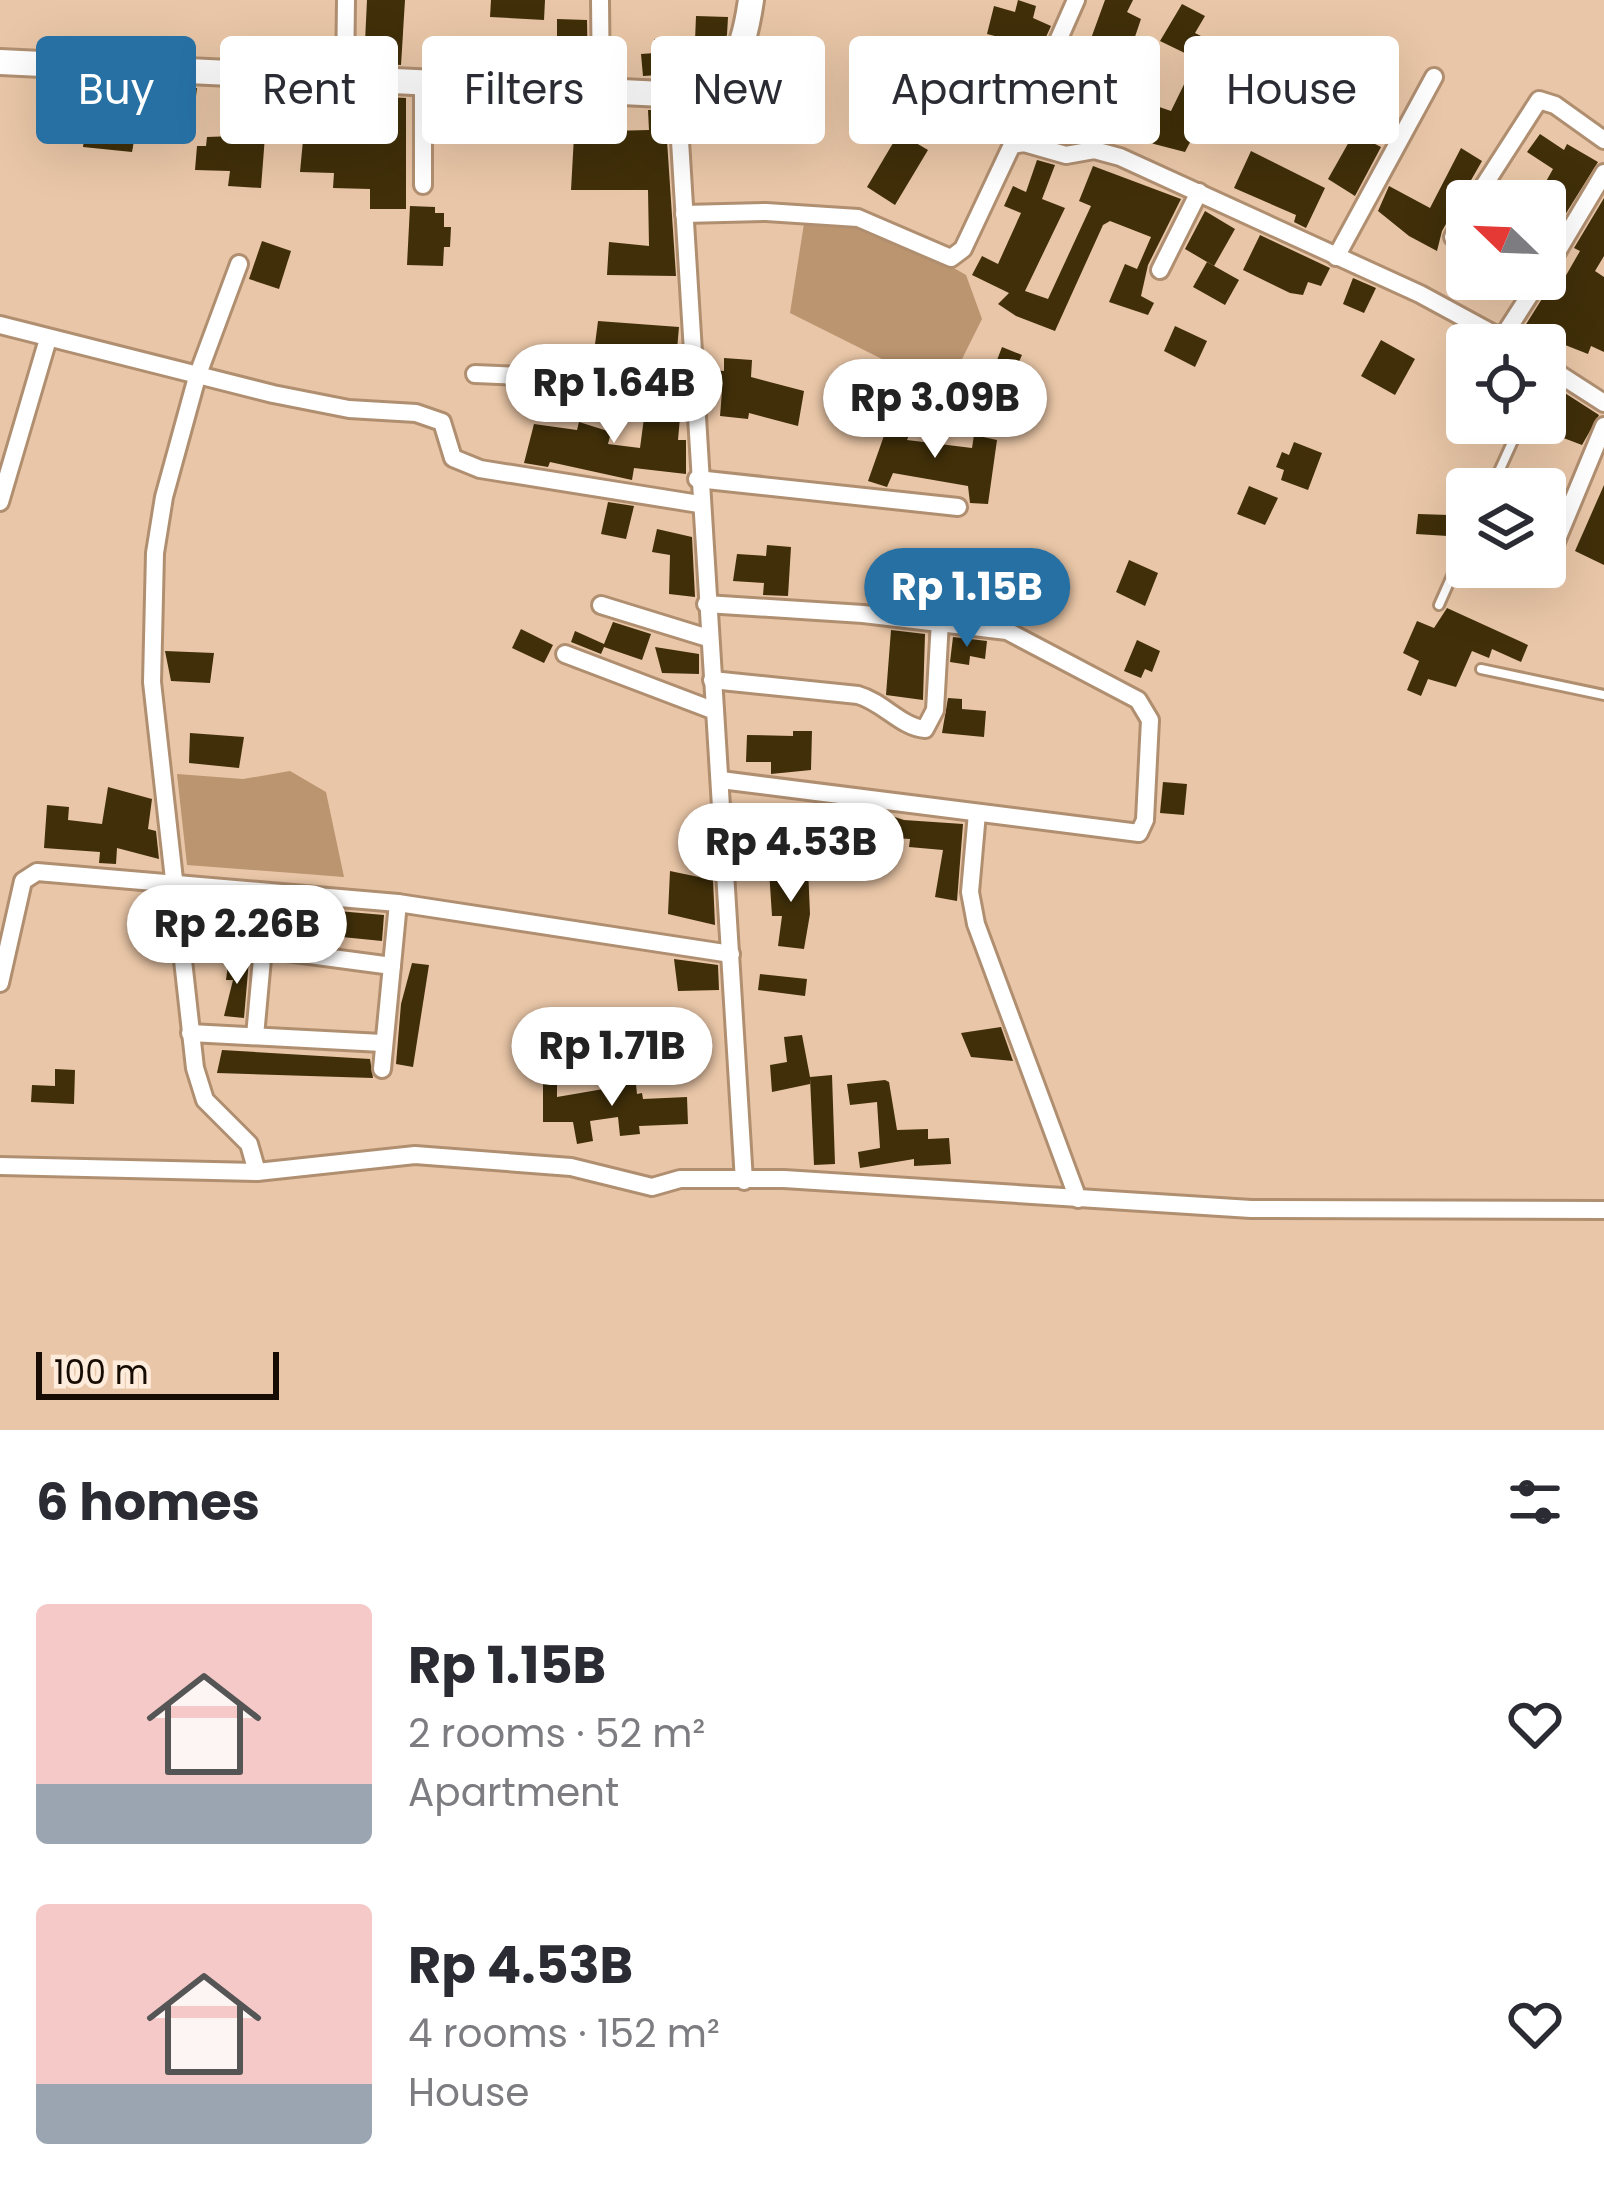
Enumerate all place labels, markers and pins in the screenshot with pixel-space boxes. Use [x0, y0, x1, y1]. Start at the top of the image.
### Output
pin: Rp 1.64B [490, 344, 738, 446]
pin: Rp 3.09B [811, 359, 1059, 461]
pin: Rp 1.15B [843, 548, 1091, 650]
pin: Rp 4.53B [667, 803, 915, 905]
pin: Rp 2.26B [113, 885, 361, 987]
pin: Rp 1.71B [488, 1007, 736, 1109]

